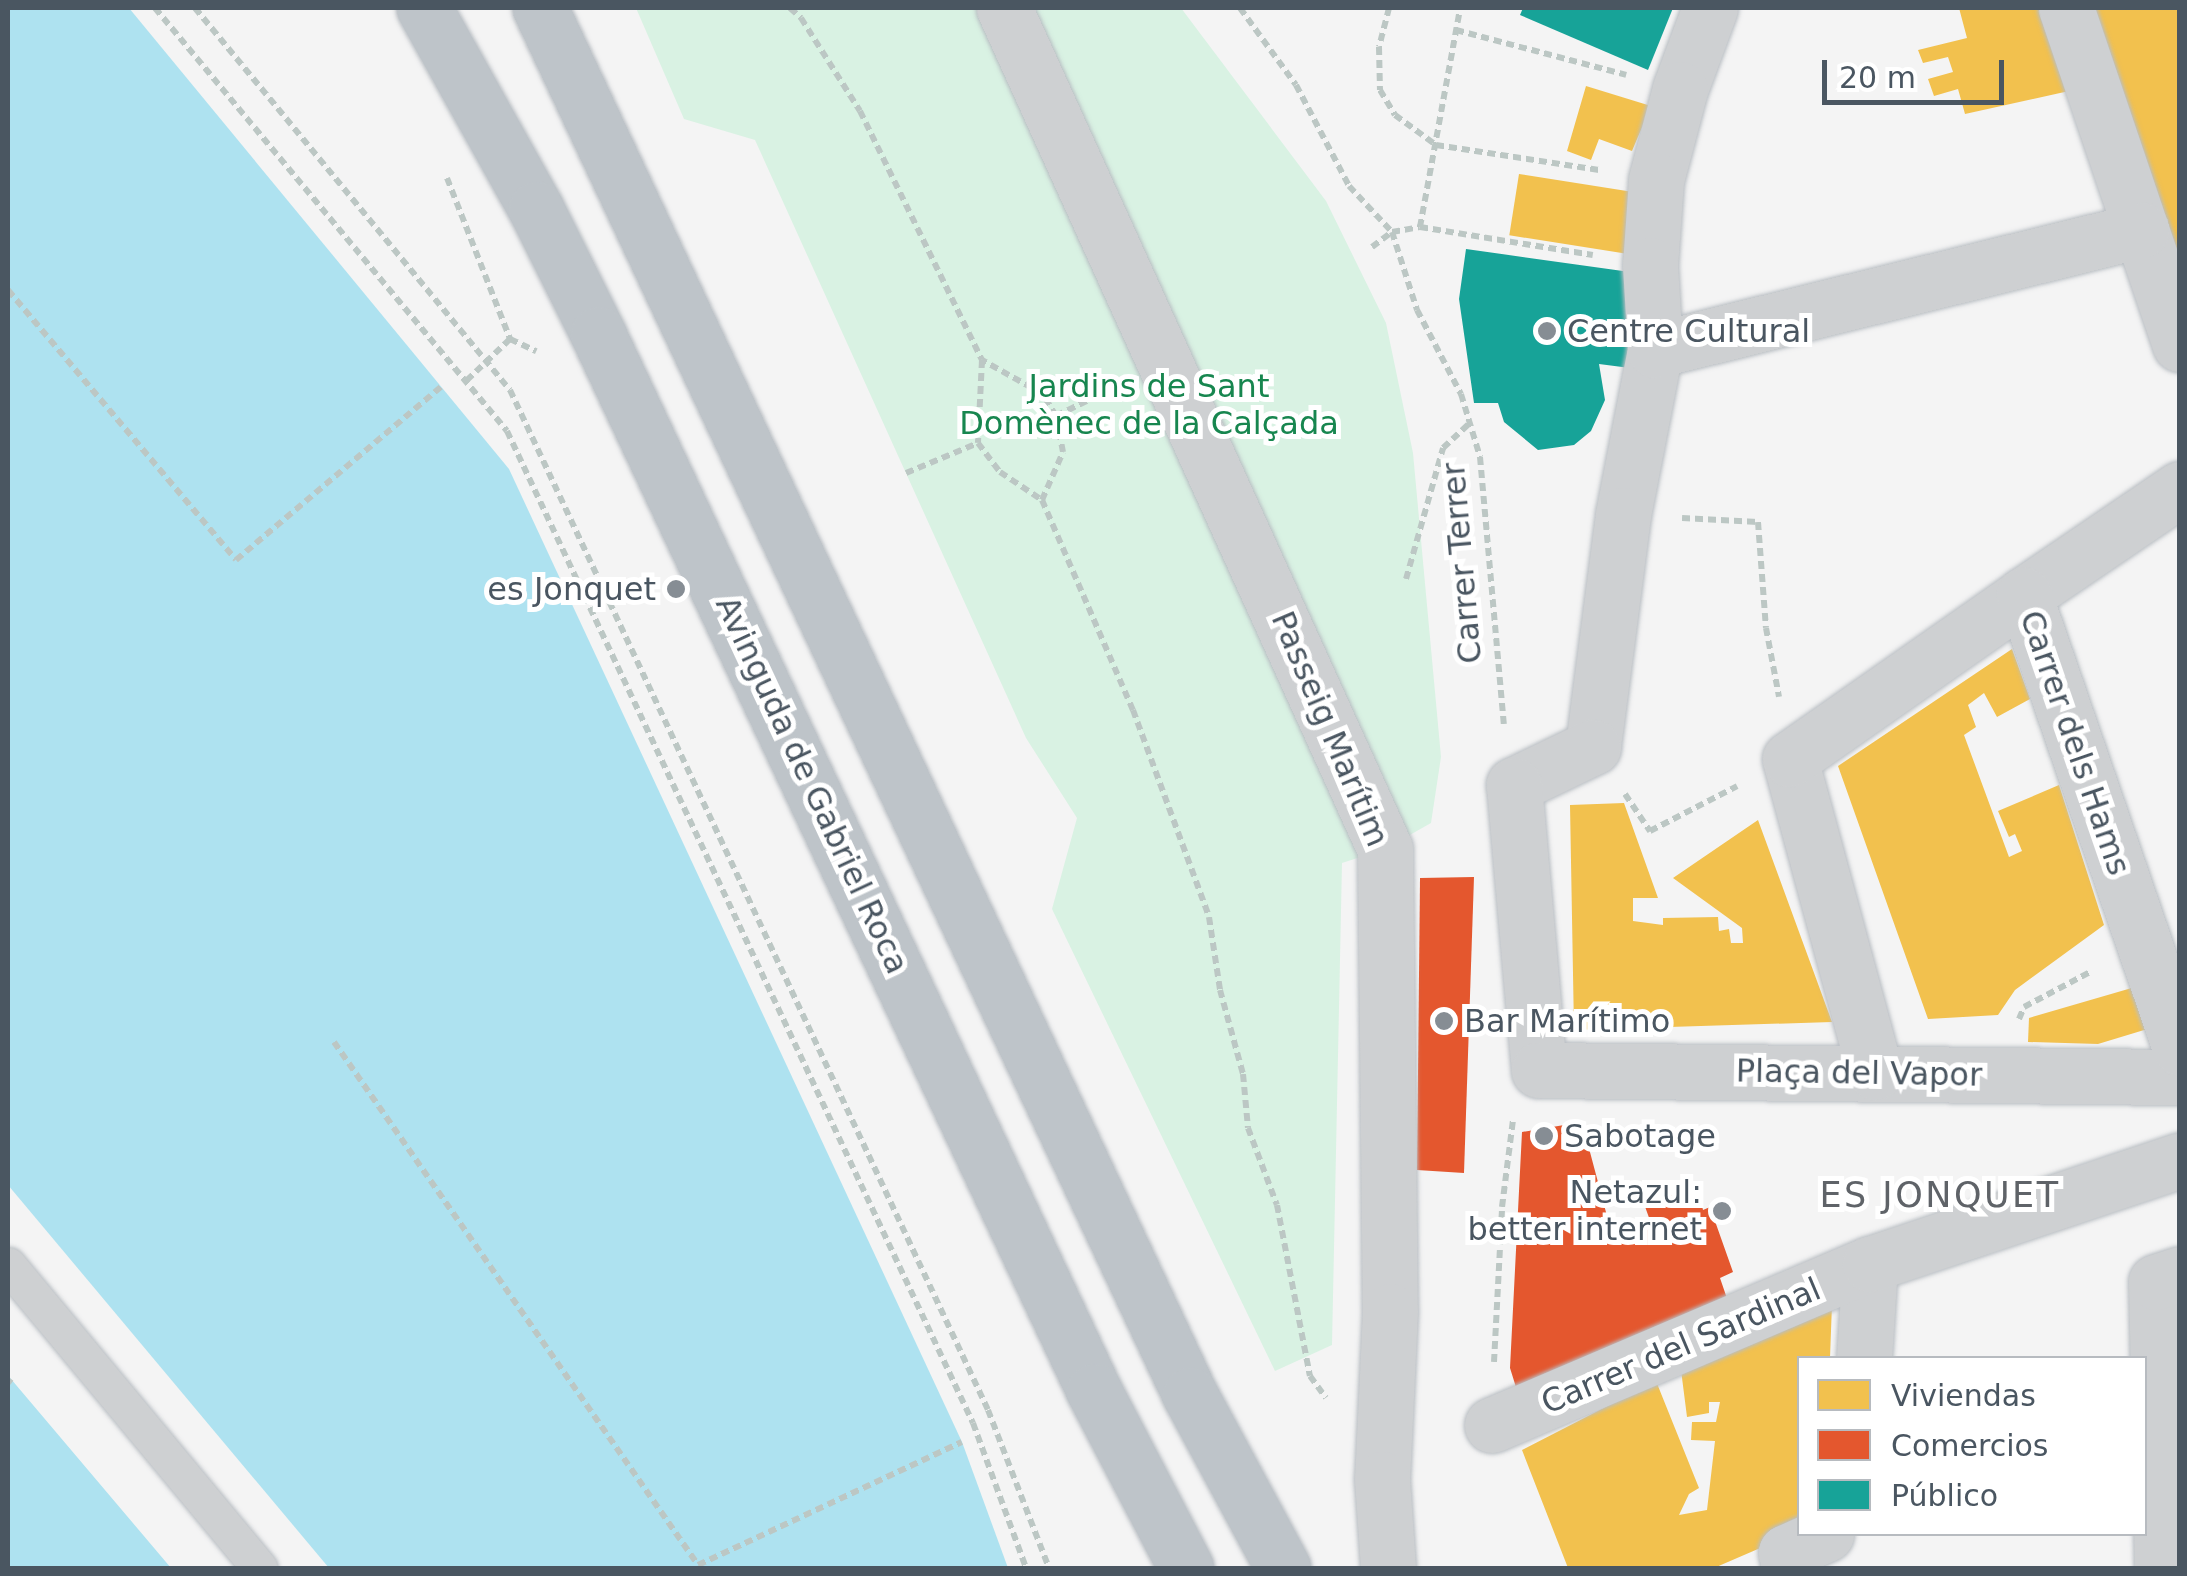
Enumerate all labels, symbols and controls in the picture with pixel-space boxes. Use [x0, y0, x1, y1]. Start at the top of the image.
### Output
scale bar [1827, 40, 2010, 102]
text: 20 m [1839, 60, 1916, 95]
place label: Centre Cultural [1567, 312, 1810, 350]
marker: Centre Cultural [1536, 320, 1558, 342]
park label: Jardins de Sant Domènec de la Calçada [959, 368, 1339, 443]
street label: Carrer Terrer [1434, 461, 1490, 665]
place label: es Jonquet [487, 570, 656, 608]
marker: es Jonquet [665, 578, 687, 600]
street label: Avinguda de Gabriel Roca [708, 590, 916, 980]
street label: Passeig Marítim [1263, 606, 1397, 852]
street label: Carrer dels Hams [2012, 606, 2138, 880]
place label: Bar Marítimo [1464, 1002, 1670, 1040]
marker: Bar Marítimo [1433, 1010, 1455, 1032]
street label: Plaça del Vapor [1736, 1052, 1982, 1094]
place label: Sabotage [1564, 1117, 1716, 1155]
marker: Sabotage [1533, 1125, 1555, 1147]
place label: Netazul: better internet [1467, 1174, 1702, 1249]
district label: ES JONQUET [1819, 1174, 2061, 1216]
marker: Netazul: better internet [1711, 1200, 1733, 1222]
street label: Carrer del Sardinal [1536, 1270, 1826, 1422]
legend [1797, 1356, 2147, 1536]
text: Viviendas [1891, 1378, 2036, 1413]
text: Comercios [1891, 1428, 2048, 1463]
text: Público [1891, 1478, 1998, 1513]

